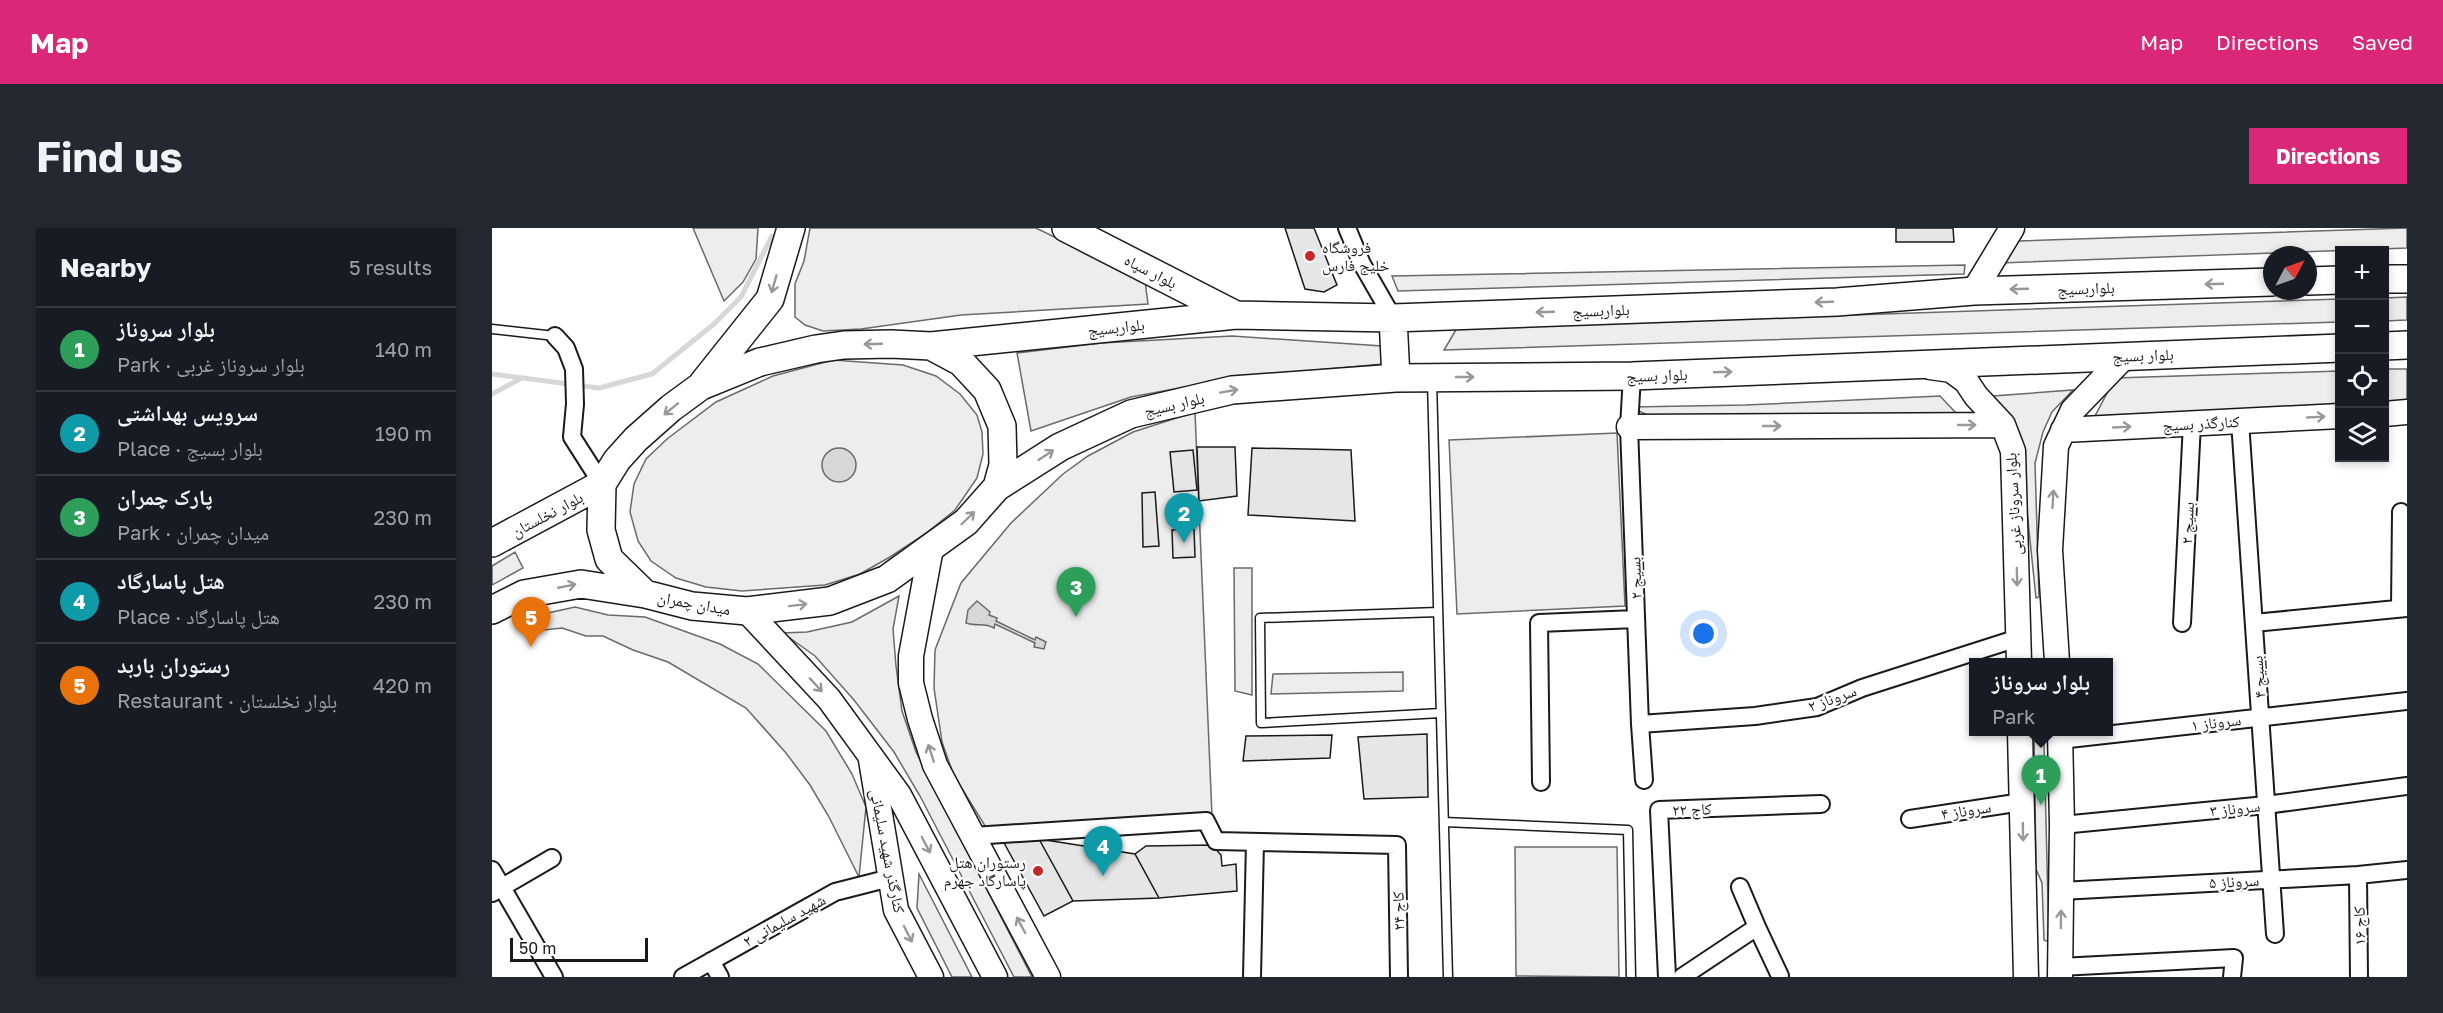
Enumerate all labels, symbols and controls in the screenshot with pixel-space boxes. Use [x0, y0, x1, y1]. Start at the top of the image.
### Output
text: Map [30, 26, 88, 59]
text: Map [2140, 29, 2183, 55]
text: Directions [2216, 29, 2319, 55]
text: Saved [2352, 29, 2413, 55]
button: Directions [2249, 128, 2407, 184]
text: Find us [36, 131, 183, 181]
place label: فروشگاه خلیج فارس [1322, 237, 1390, 276]
north arrow [2263, 246, 2317, 300]
map controls [2335, 246, 2389, 462]
button: + [2335, 246, 2389, 300]
street label: بلوار سپاه [1121, 249, 1181, 293]
marker: فروشگاه خلیج فارس [1303, 249, 1317, 263]
text: Nearby [60, 252, 151, 283]
text: 5 results [349, 255, 432, 279]
one-way arrow [768, 274, 780, 293]
street label: بلواربسیج [2057, 277, 2115, 300]
one-way arrow [2204, 278, 2224, 290]
one-way arrow [2009, 284, 2029, 295]
one-way arrow [1815, 296, 1835, 308]
street label: بلواربسیج [1572, 299, 1630, 322]
button: − [2335, 300, 2389, 354]
one-way arrow [1536, 306, 1556, 317]
street label: بلواربسیج [1087, 314, 1146, 341]
text: بلوار سروناز [117, 315, 215, 342]
text: 1 [74, 337, 85, 361]
text: 140 m [375, 337, 432, 361]
one-way arrow [863, 339, 883, 350]
street label: بلوار بسیج [2112, 344, 2174, 367]
text: Park · بلوار سروناز غربی [117, 352, 305, 376]
button: locate [2335, 354, 2389, 408]
street label: بلوار بسیج [1626, 364, 1688, 387]
one-way arrow [1713, 367, 1733, 378]
one-way arrow [1455, 371, 1475, 383]
one-way arrow [1219, 386, 1238, 397]
street label: بلوار بسیج [1142, 387, 1206, 422]
text: سرویس بهداشتی [117, 399, 258, 426]
one-way arrow [664, 402, 679, 416]
button: layers [2335, 408, 2389, 462]
street label: کنارگذر بسیج [2162, 411, 2241, 436]
one-way arrow [2306, 411, 2326, 422]
one-way arrow [1956, 419, 1976, 431]
one-way arrow [1761, 420, 1781, 432]
text: 2 [73, 421, 86, 445]
text: 190 m [375, 421, 432, 445]
one-way arrow [2111, 421, 2131, 432]
text: Place · بلوار بسیج [117, 436, 263, 460]
one-way arrow [1038, 449, 1055, 462]
street label: بلوار سروناز غربی [2000, 452, 2027, 556]
text: پارک چمران [117, 483, 213, 510]
street label: بلوار نخلستان [508, 487, 587, 542]
one-way arrow [2047, 490, 2058, 510]
pin: 2 [1164, 494, 1204, 543]
street label: بسیج ۲ [2176, 501, 2199, 545]
text: 3 [73, 505, 86, 529]
text: 230 m [374, 505, 432, 529]
one-way arrow [961, 511, 976, 526]
text: Park · میدان چمران [117, 520, 269, 544]
street label: بسیج ۲ [1624, 556, 1647, 600]
one-way arrow [2011, 566, 2022, 586]
text: هتل پاسارگاد [117, 567, 225, 594]
pin: 3 [1056, 568, 1096, 617]
one-way arrow [557, 580, 576, 591]
street label: میدان چمران [656, 587, 732, 620]
text: 4 [73, 589, 86, 613]
text: 230 m [374, 589, 432, 613]
pin: 5 [512, 598, 550, 647]
one-way arrow [788, 599, 807, 610]
text: Place · هتل پاسارگاد [117, 604, 280, 628]
your location [1689, 619, 1718, 648]
text: رستوران باربد [117, 651, 230, 678]
street label: بسیج ۴ [2247, 655, 2270, 699]
popup [1969, 658, 2113, 736]
text: بلوار سروناز [1992, 668, 2090, 695]
text: 5 [73, 673, 86, 697]
text: 420 m [373, 673, 432, 697]
one-way arrow [809, 677, 823, 692]
street label: سروناز ۲ [1805, 680, 1859, 716]
text: Restaurant · بلوار نخلستان [117, 688, 337, 712]
text: Park [1992, 704, 2035, 728]
street label: سروناز ۱ [2190, 709, 2242, 735]
one-way arrow [925, 744, 936, 763]
pin: 1 [2022, 756, 2060, 805]
street label: کنارگذر شهید سلیمانی [865, 787, 910, 915]
street label: سروناز ۳ [2209, 795, 2261, 821]
street label: سروناز ۴ [1940, 796, 1992, 824]
street label: کاج ۲۲ [1672, 798, 1712, 821]
one-way arrow [2017, 821, 2029, 841]
pin: 4 [1084, 826, 1122, 876]
one-way arrow [920, 836, 932, 853]
place label: رستوران هتل پاسارگاد جهرم [944, 852, 1026, 891]
marker: رستوران هتل پاسارگاد جهرم [1031, 864, 1045, 878]
street label: سروناز ۵ [2208, 870, 2260, 892]
street label: شهید سلیمانی ۲ [739, 889, 829, 952]
street label: کاج ۲۴ [1388, 891, 1409, 931]
street label: کاج ۱۶ [2349, 906, 2370, 946]
one-way arrow [2055, 909, 2066, 929]
one-way arrow [1015, 917, 1026, 935]
one-way arrow [903, 924, 914, 942]
scale bar [510, 935, 648, 962]
text: 50 m [519, 938, 556, 958]

